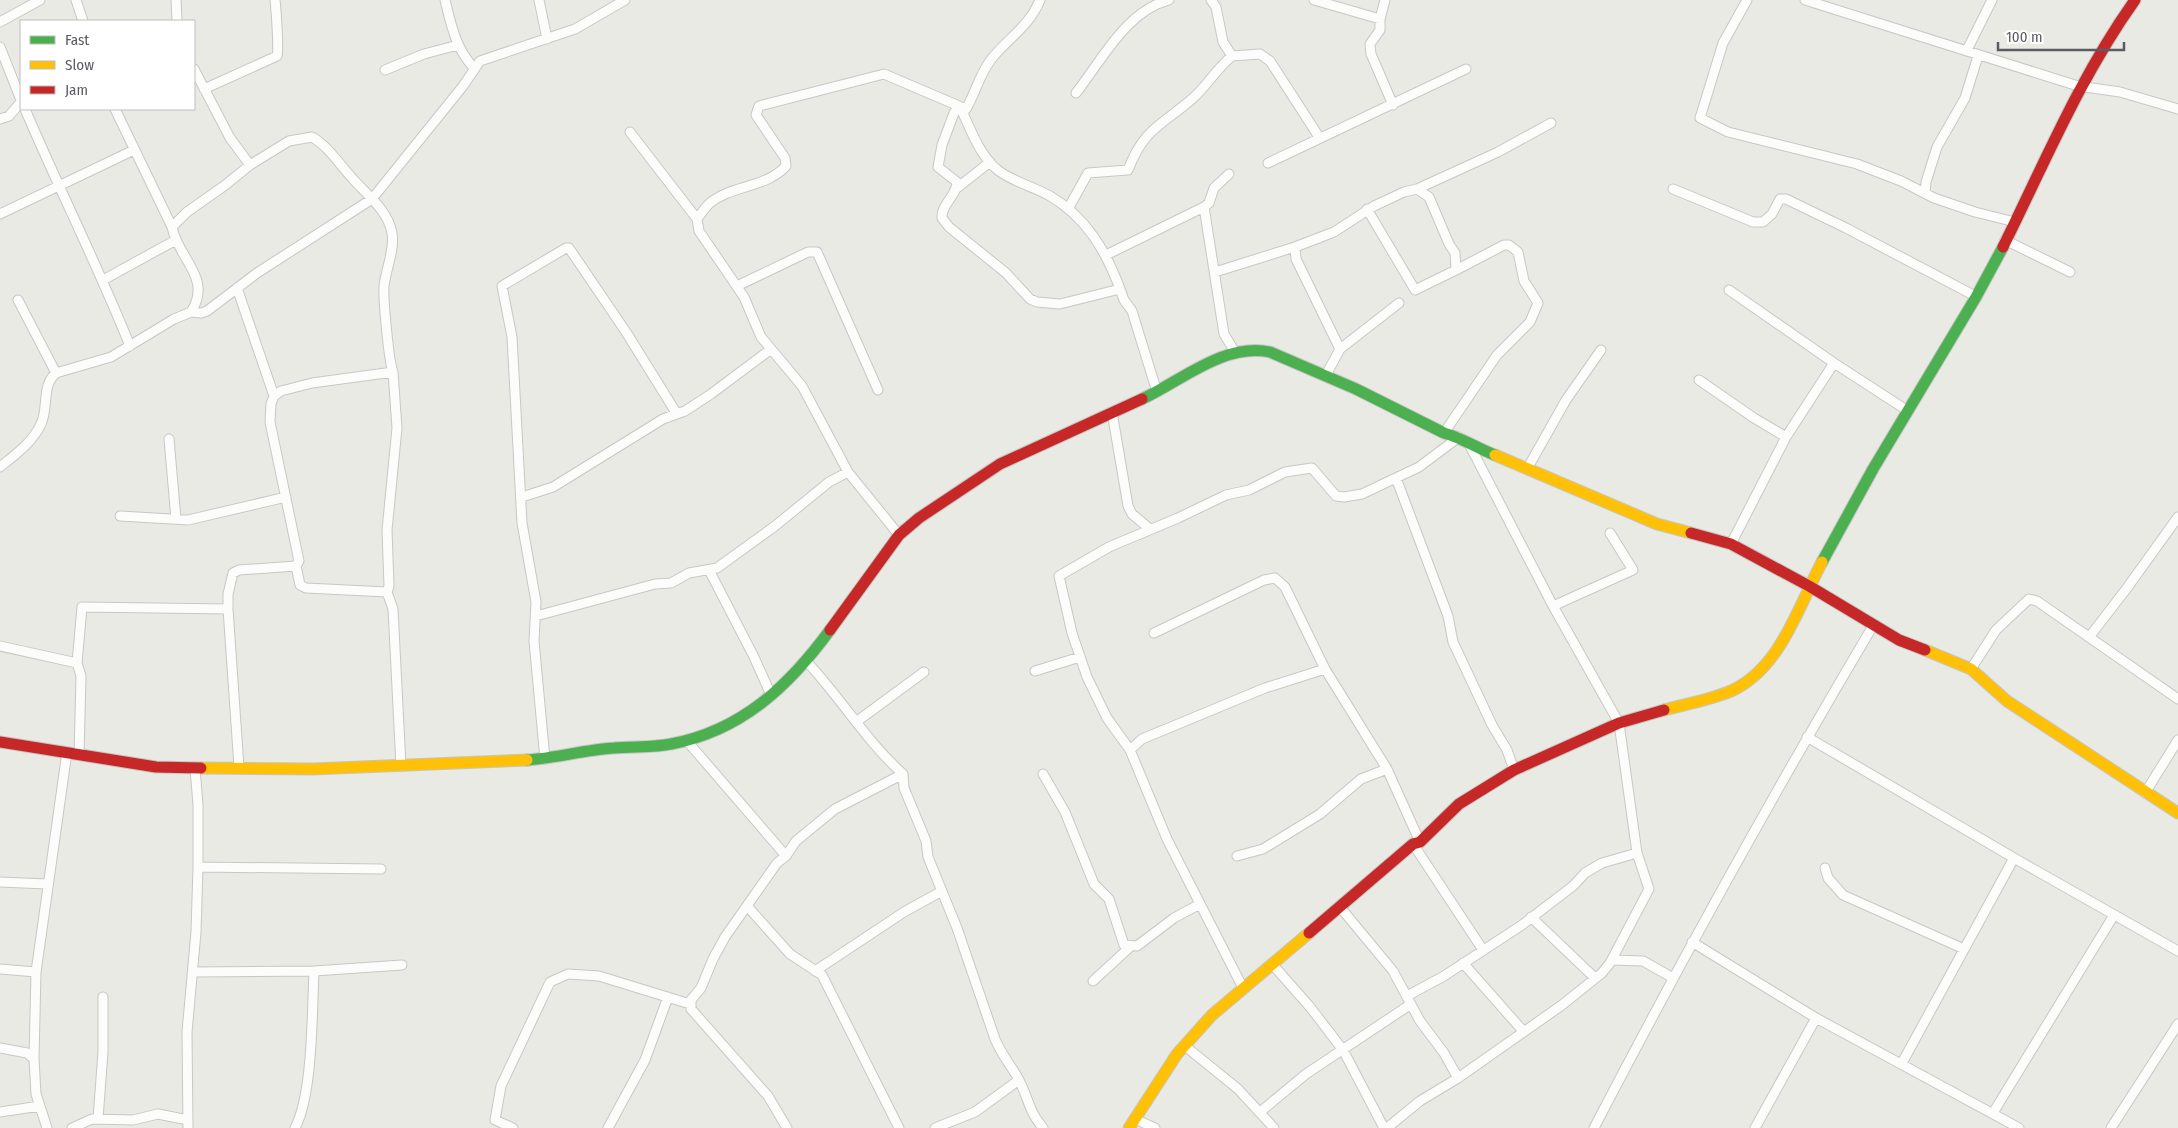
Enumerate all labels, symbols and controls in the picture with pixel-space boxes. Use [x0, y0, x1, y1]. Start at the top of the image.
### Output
legend [20, 20, 195, 110]
scale bar [1998, 20, 2124, 52]
text: 100 m [2006, 28, 2043, 46]
text: Fast [65, 31, 89, 49]
text: Slow [65, 56, 94, 74]
text: Jam [65, 81, 88, 99]

